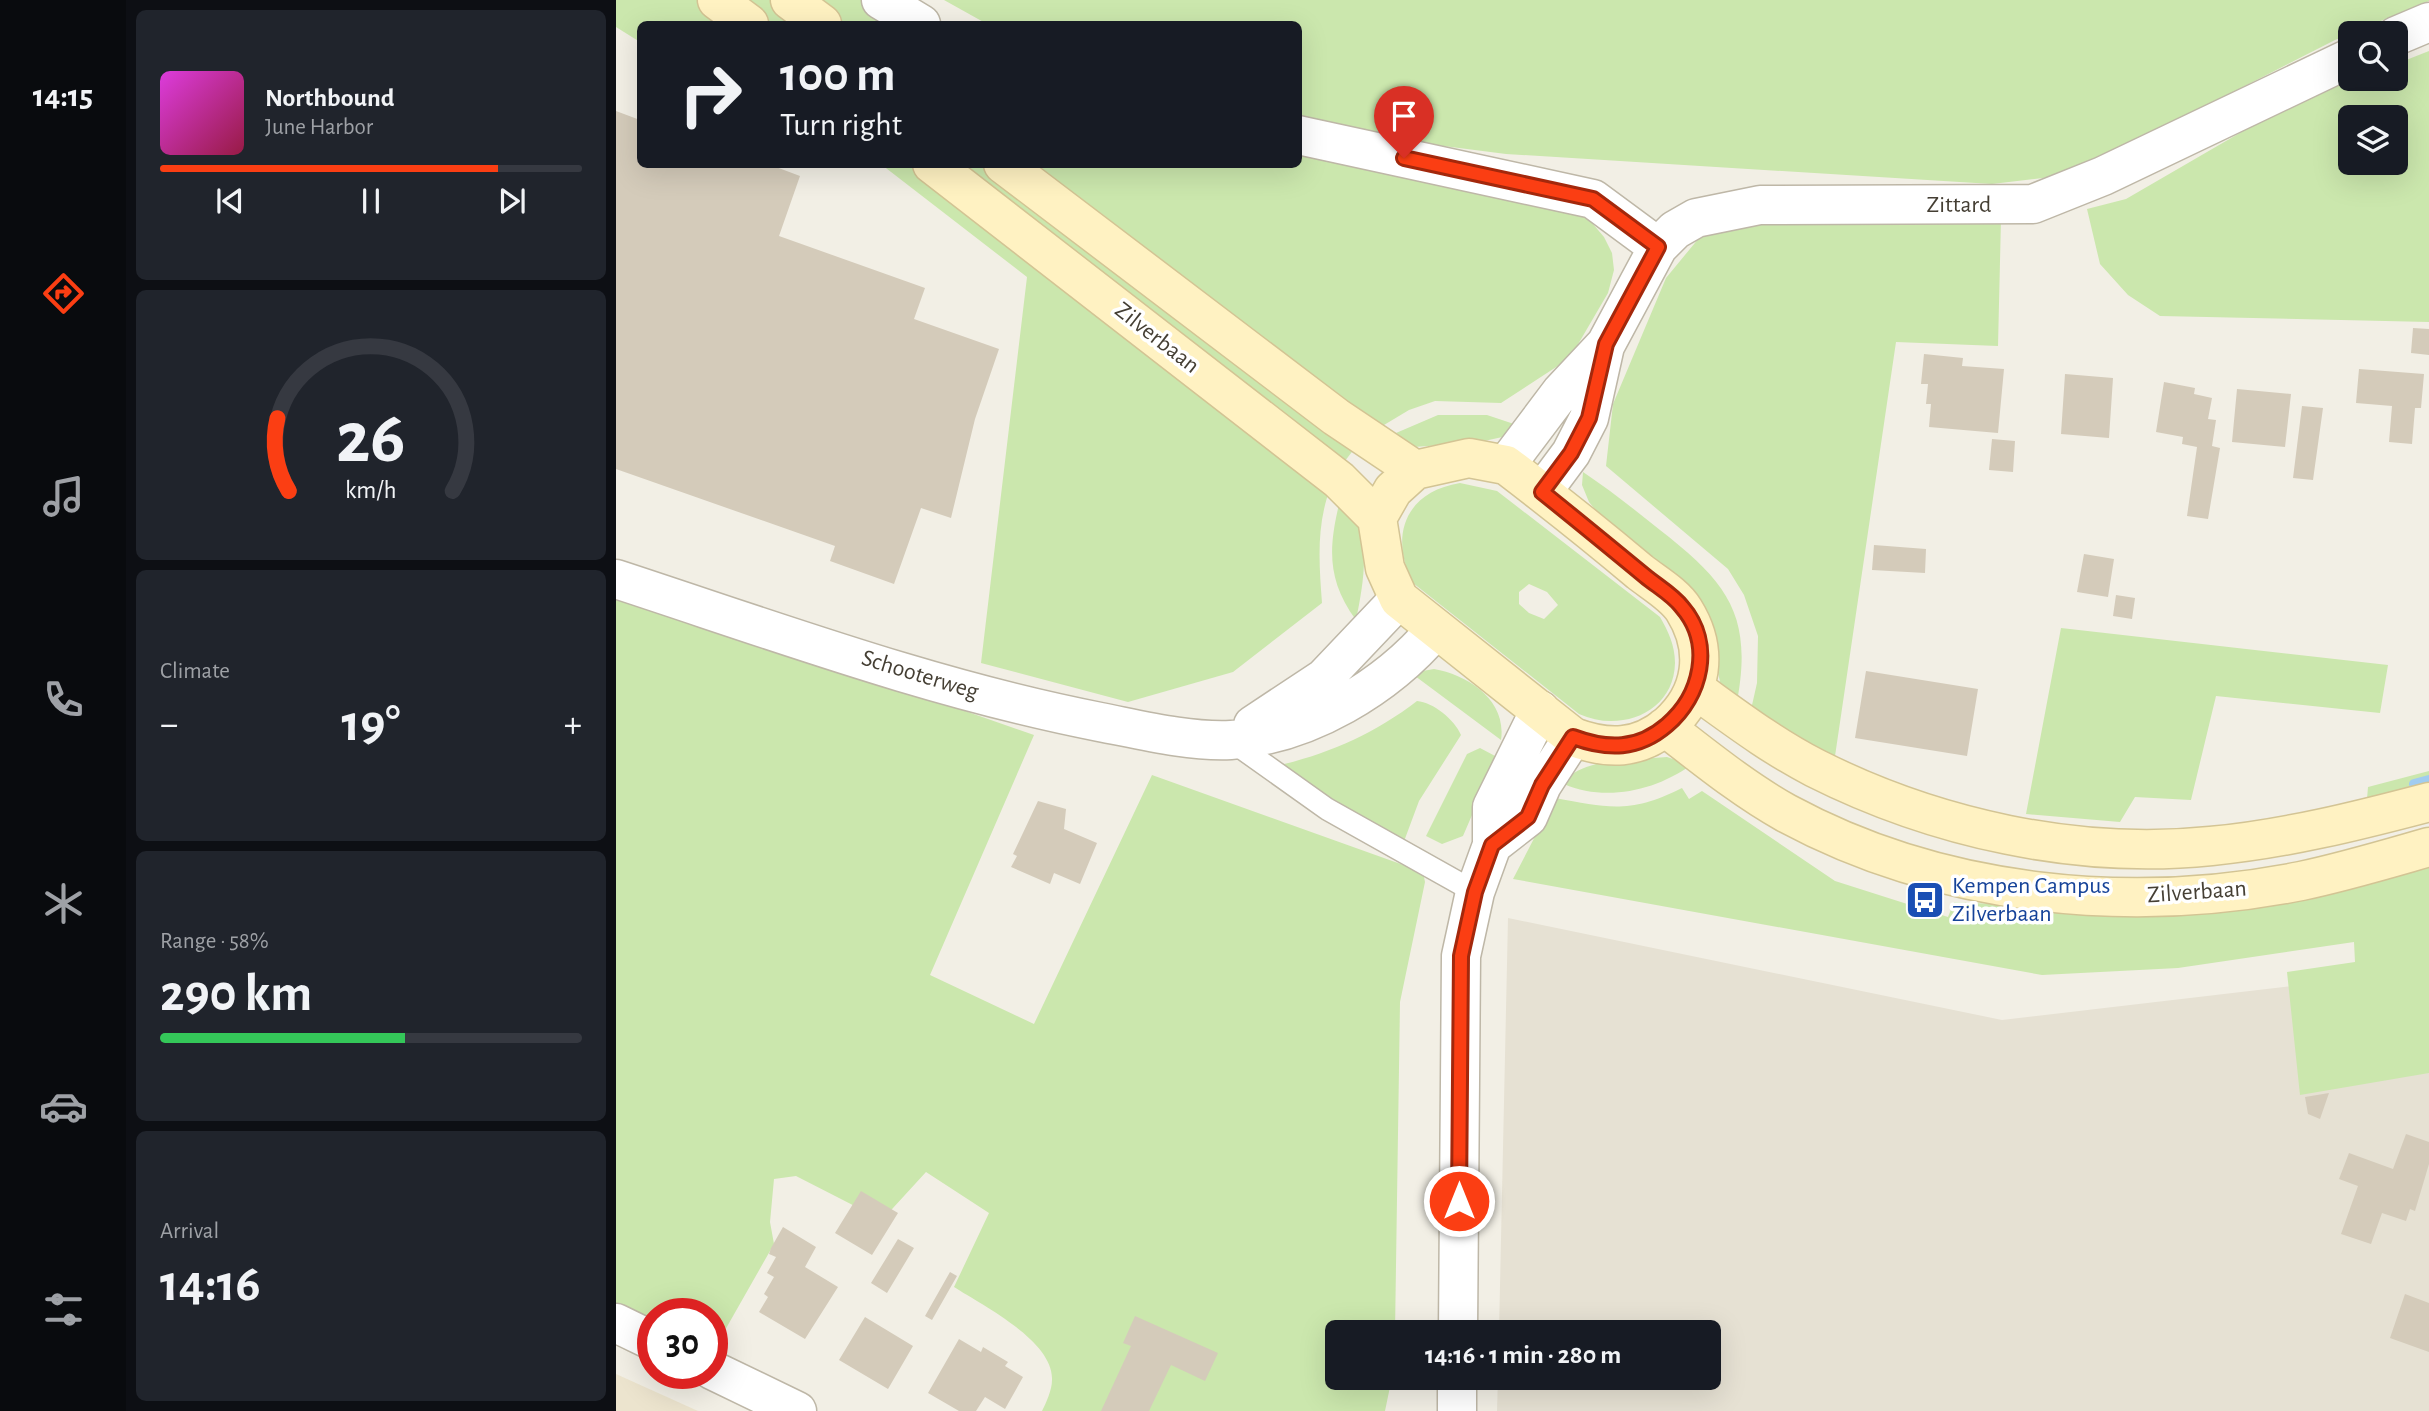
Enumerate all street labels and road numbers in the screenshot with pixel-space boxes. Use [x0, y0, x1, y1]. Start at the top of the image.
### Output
street label: Zittard [1927, 193, 1991, 217]
street label: Zilverbaan [1110, 298, 1204, 378]
street label: Schooterweg [859, 646, 982, 704]
street label: Zilverbaan [2146, 877, 2248, 907]

